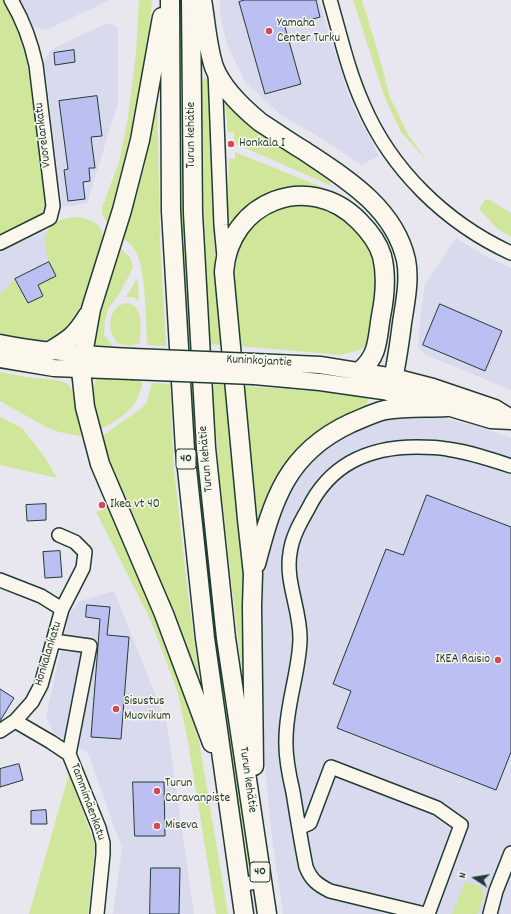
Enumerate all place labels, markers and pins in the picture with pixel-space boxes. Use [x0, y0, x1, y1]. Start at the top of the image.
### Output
place label: Yamaha Center Turku [277, 16, 340, 47]
marker: Yamaha Center Turku [264, 26, 274, 36]
place label: Honkala I [239, 136, 285, 152]
marker: Honkala I [226, 139, 236, 149]
place label: Ikea vt 40 [110, 497, 160, 513]
marker: Ikea vt 40 [97, 500, 107, 510]
place label: IKEA Raisio [436, 652, 490, 668]
marker: IKEA Raisio [493, 655, 503, 665]
place label: Sisustus Muovikum [124, 694, 171, 725]
marker: Sisustus Muovikum [111, 704, 121, 714]
place label: Turun Caravanpiste [165, 776, 230, 807]
marker: Turun Caravanpiste [152, 786, 162, 796]
place label: Miseva [165, 818, 198, 834]
marker: Miseva [152, 821, 162, 831]

